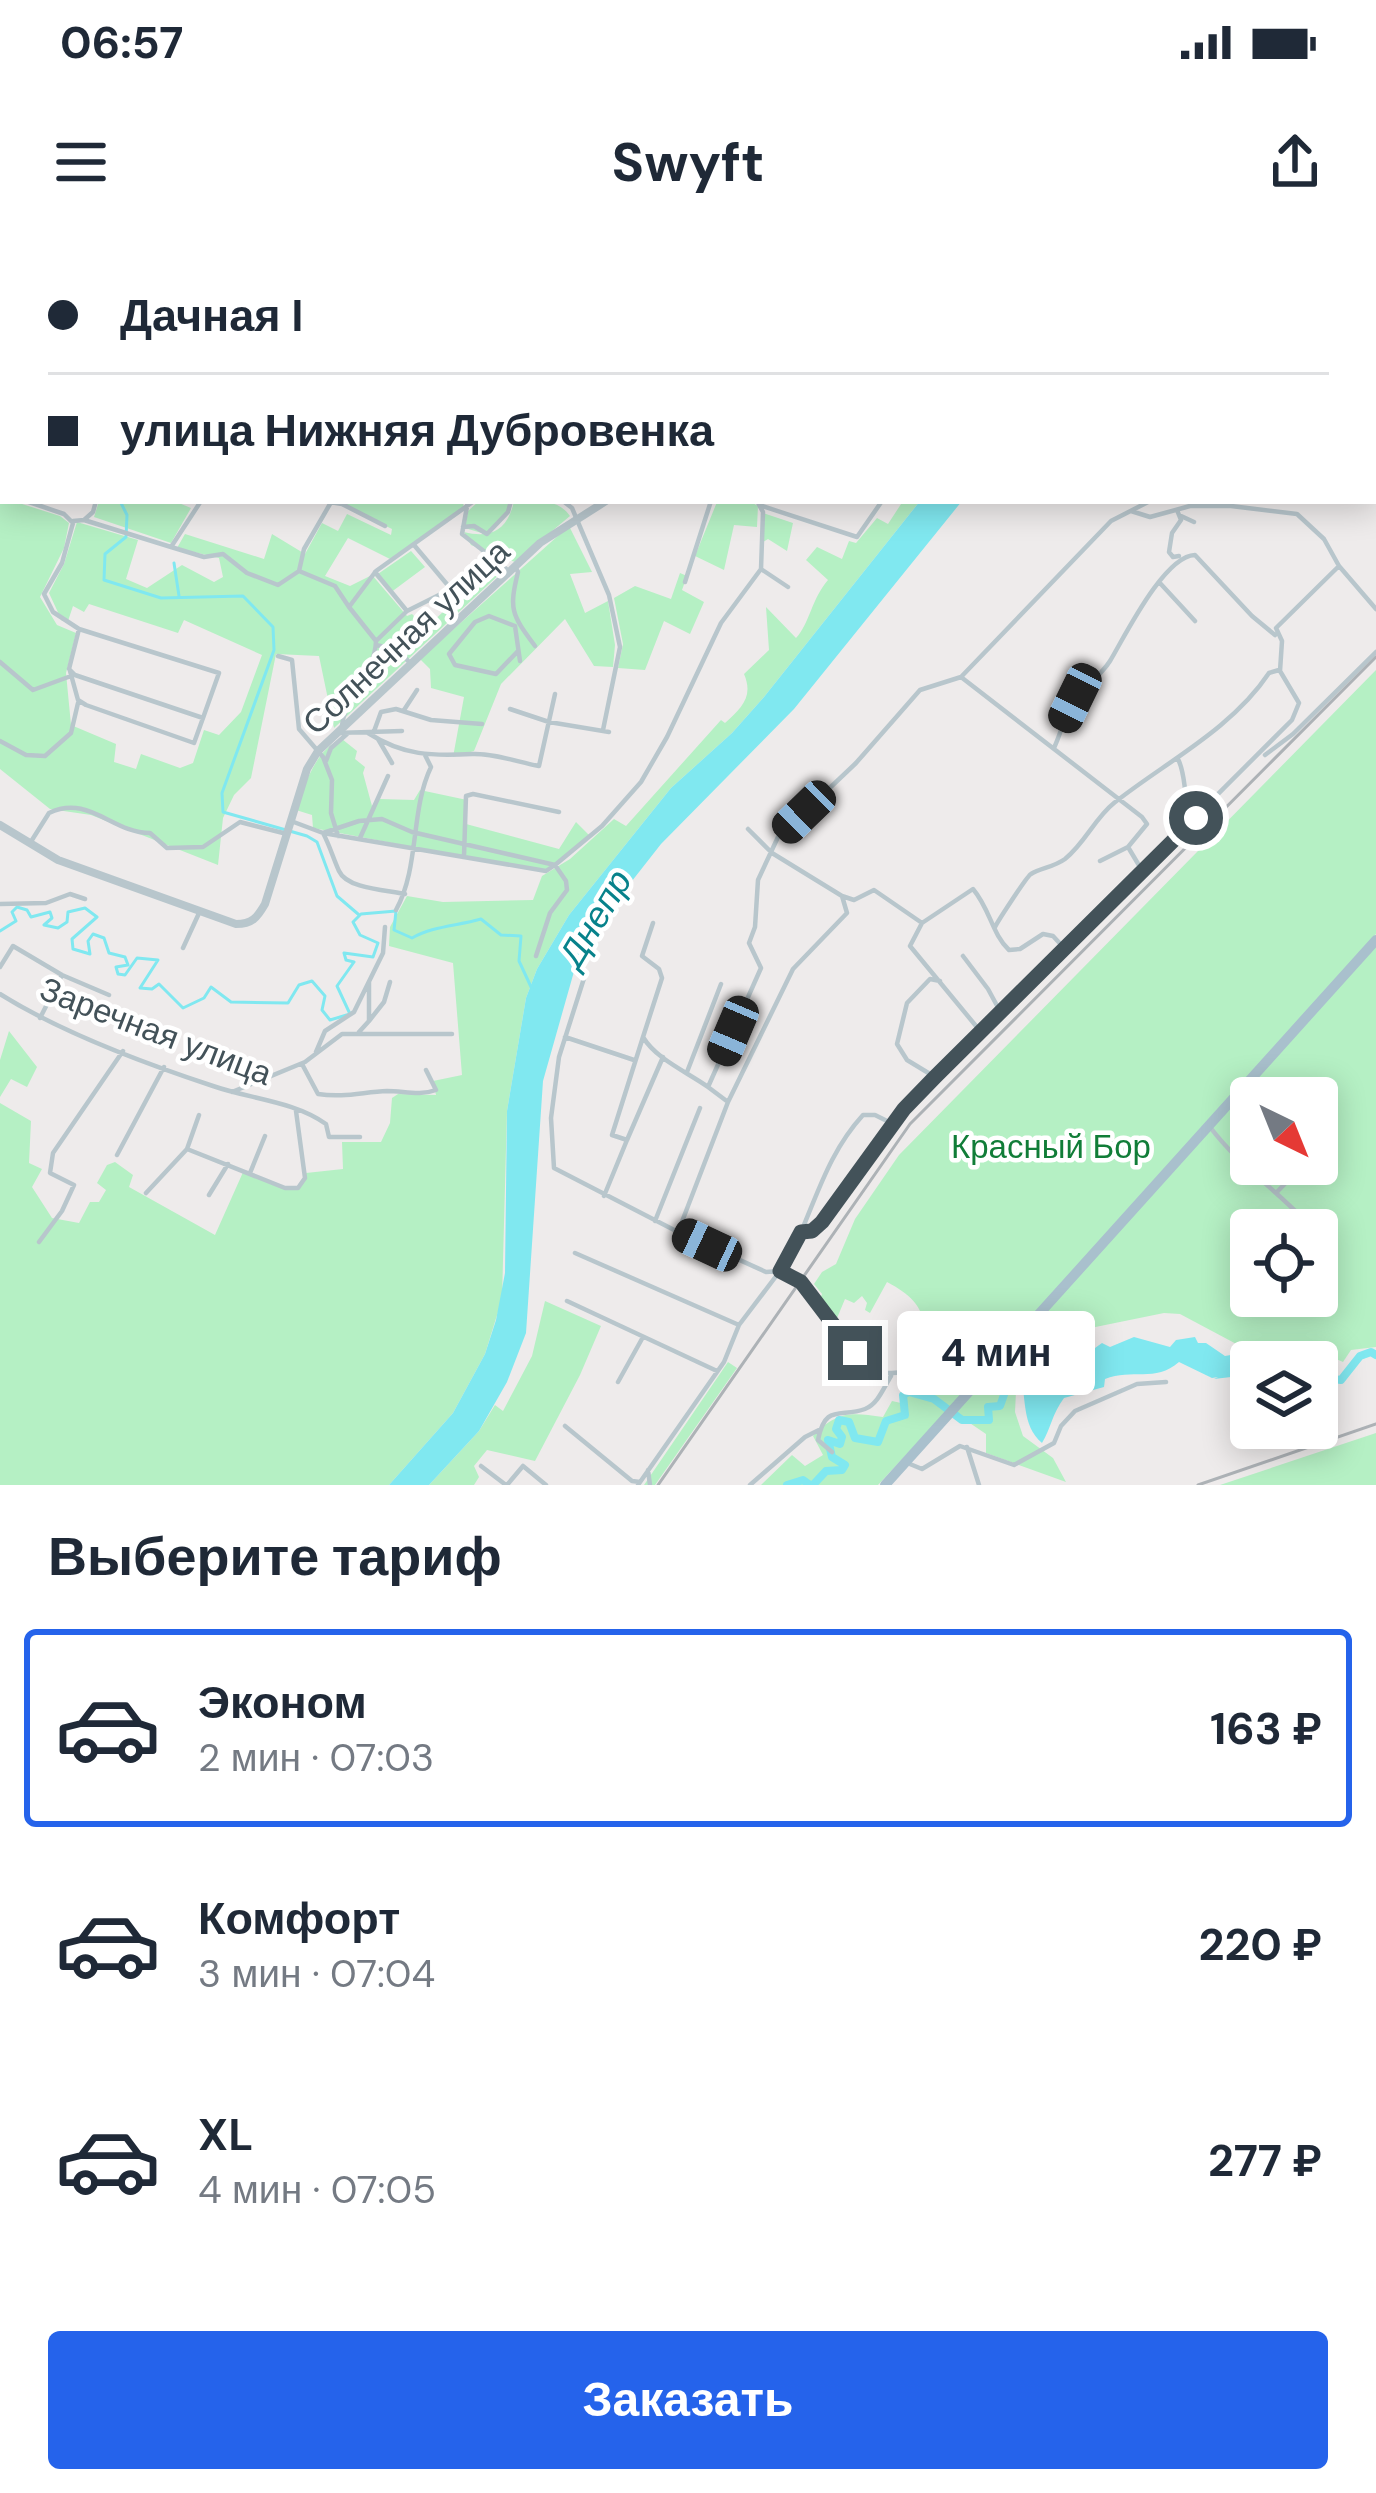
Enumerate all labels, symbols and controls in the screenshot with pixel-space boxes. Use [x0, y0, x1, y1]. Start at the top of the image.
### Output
text: 06:57 [60, 13, 183, 72]
text: Swyft [612, 127, 764, 198]
icon: menu [48, 129, 114, 195]
icon: share [1262, 129, 1328, 195]
text: Дачная I [120, 286, 303, 345]
text: улица Нижняя Дубровенка [120, 401, 714, 460]
street label: Солнечная улица [294, 530, 519, 744]
car [1043, 658, 1107, 738]
car [766, 774, 842, 850]
route start [1169, 791, 1223, 845]
water label: Днепр [546, 861, 642, 979]
street label: Заречная улица [34, 967, 279, 1095]
car [702, 991, 764, 1071]
north arrow [1230, 1077, 1338, 1185]
map controls [1230, 1077, 1338, 1449]
park label: Красный Бор [951, 1125, 1151, 1168]
button: locate [1230, 1209, 1338, 1317]
car [667, 1213, 747, 1277]
callout: 4 мин [897, 1311, 1095, 1395]
route end [828, 1326, 882, 1380]
text: 4 мин [941, 1327, 1051, 1378]
button: layers [1230, 1341, 1338, 1449]
text: Выберите тариф [48, 1521, 502, 1592]
text: Эконом [198, 1673, 367, 1732]
icon: car [54, 1674, 162, 1782]
text: 163 ₽ [1210, 1699, 1322, 1758]
text: 2 мин · 07:03 [198, 1732, 434, 1783]
text: Комфорт [198, 1889, 400, 1948]
icon: car [54, 1890, 162, 1998]
text: 220 ₽ [1199, 1915, 1322, 1974]
text: 3 мин · 07:04 [198, 1948, 435, 1999]
text: XL [198, 2105, 253, 2164]
icon: car [54, 2106, 162, 2214]
text: 277 ₽ [1208, 2131, 1322, 2190]
text: 4 мин · 07:05 [198, 2164, 436, 2215]
button: Заказать [48, 2331, 1328, 2469]

